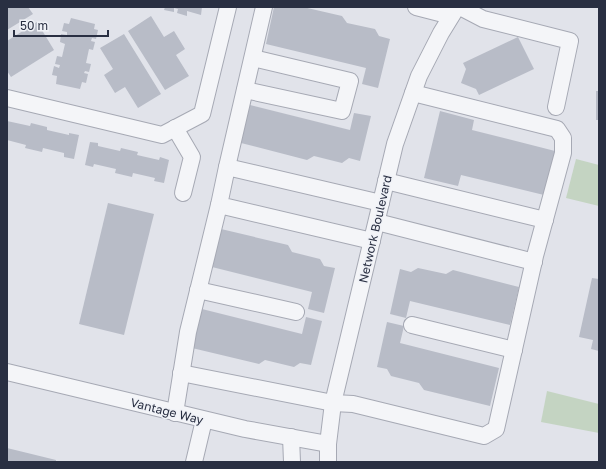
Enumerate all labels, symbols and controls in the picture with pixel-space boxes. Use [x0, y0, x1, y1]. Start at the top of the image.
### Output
scale bar [14, 12, 108, 38]
text: 50 m [20, 18, 48, 33]
street label: Network Boulevard [355, 174, 395, 284]
street label: Vantage Way [129, 395, 205, 427]

